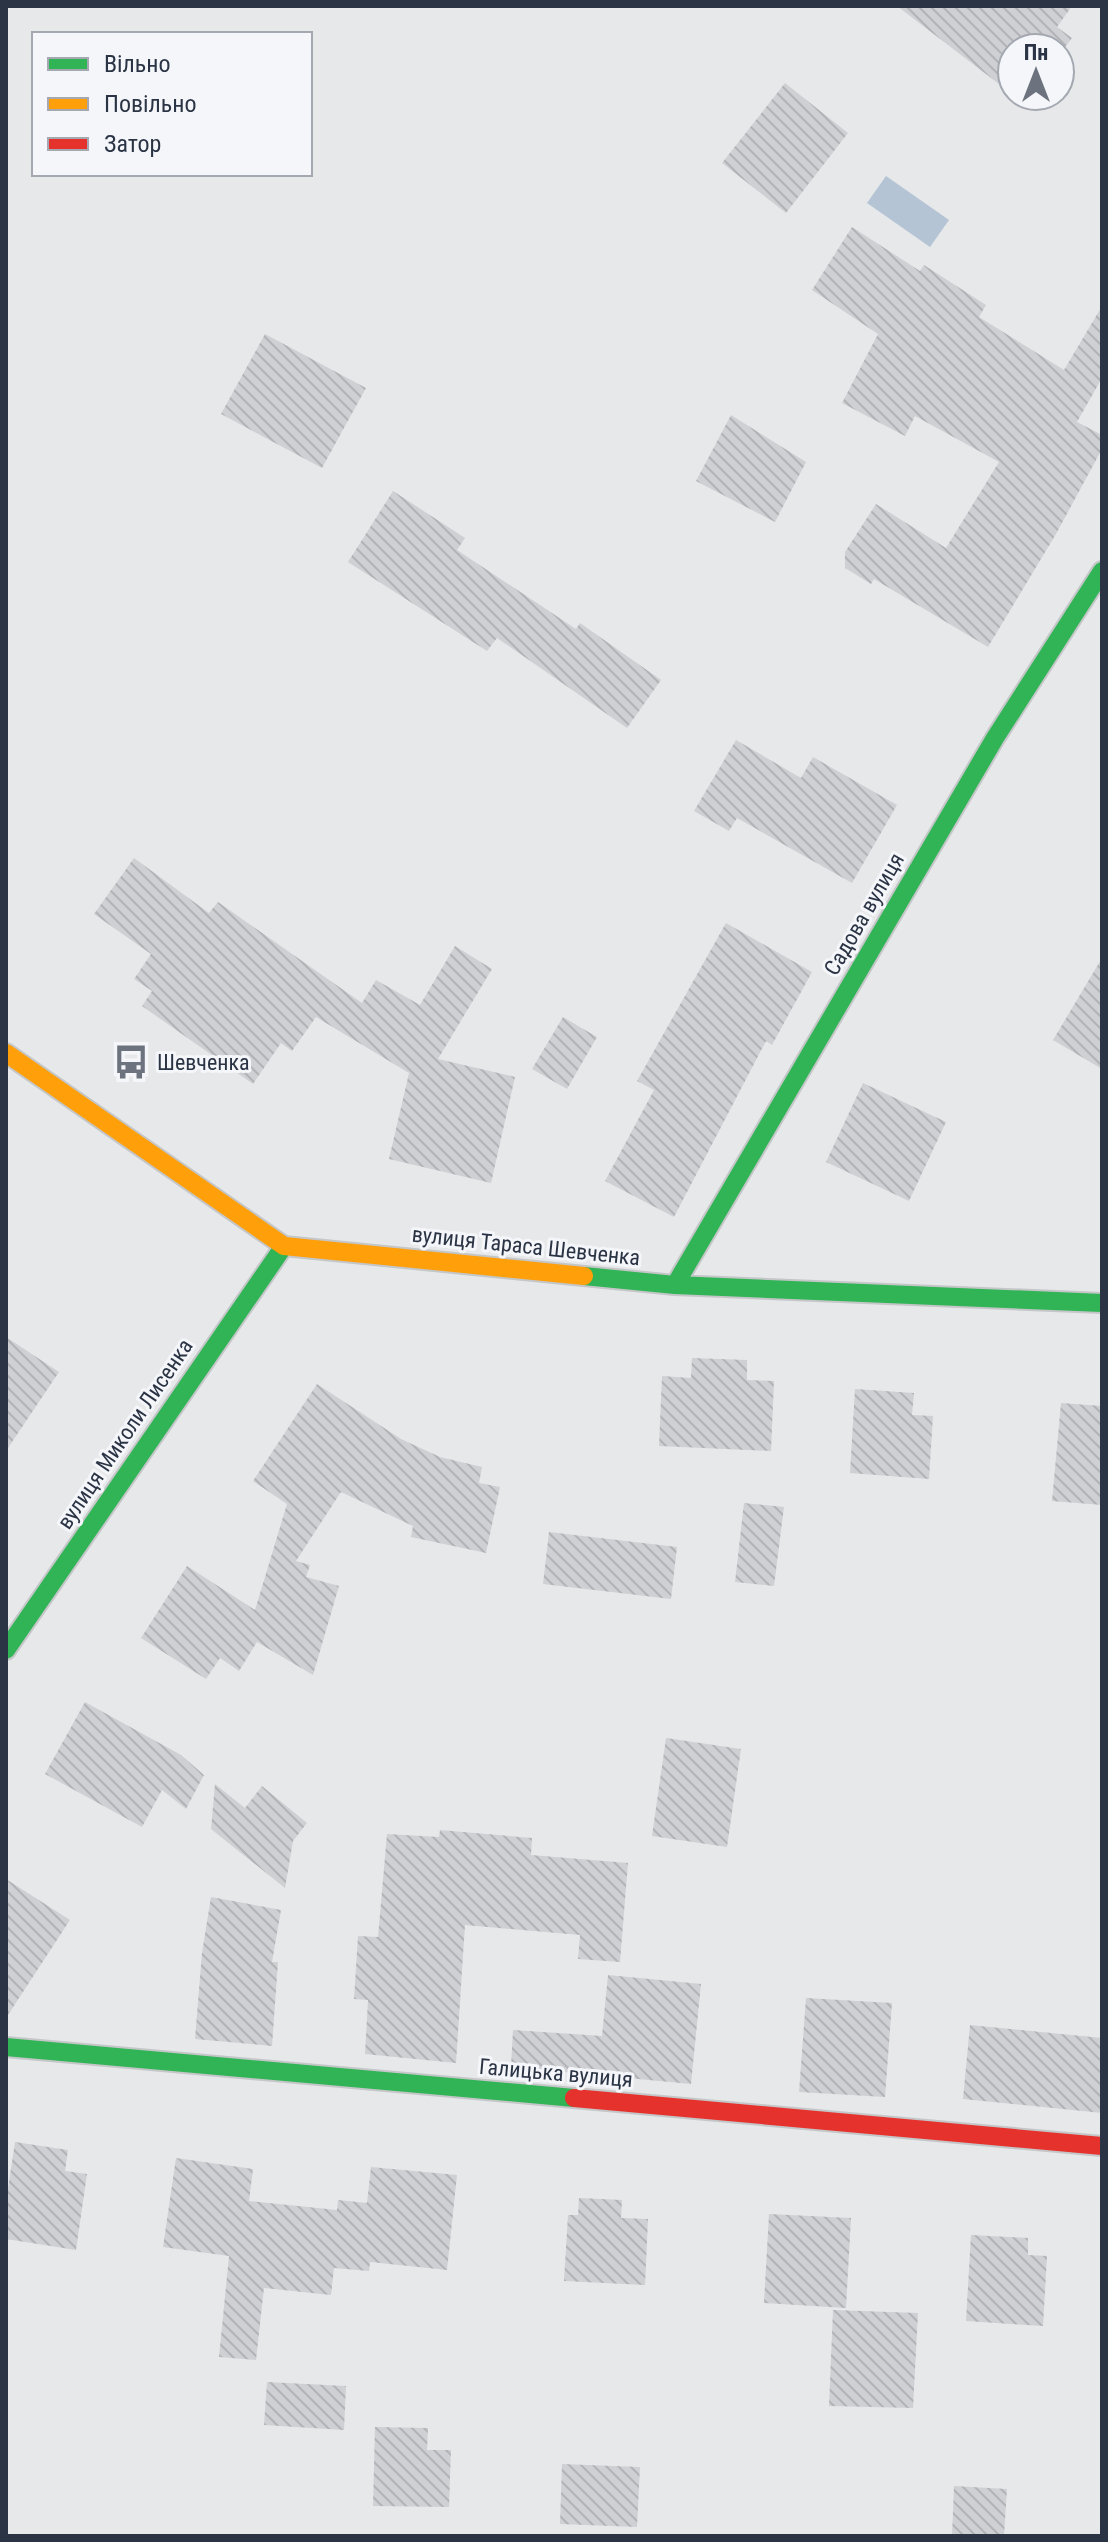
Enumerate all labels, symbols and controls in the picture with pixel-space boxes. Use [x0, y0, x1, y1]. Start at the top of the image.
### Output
legend [32, 32, 312, 176]
north arrow [996, 32, 1076, 112]
text: Пн [1024, 40, 1048, 65]
text: Вільно [104, 50, 171, 78]
text: Повільно [104, 90, 197, 118]
text: Затор [104, 130, 161, 158]
street label: Садова вулиця [819, 848, 909, 980]
bus stop icon: Шевченка [112, 1043, 150, 1081]
place label: Шевченка [157, 1050, 250, 1075]
street label: вулиця Тараса Шевченка [411, 1222, 641, 1270]
street label: вулиця Миколи Лисенка [52, 1334, 198, 1534]
street label: Галицька вулиця [478, 2054, 634, 2092]

